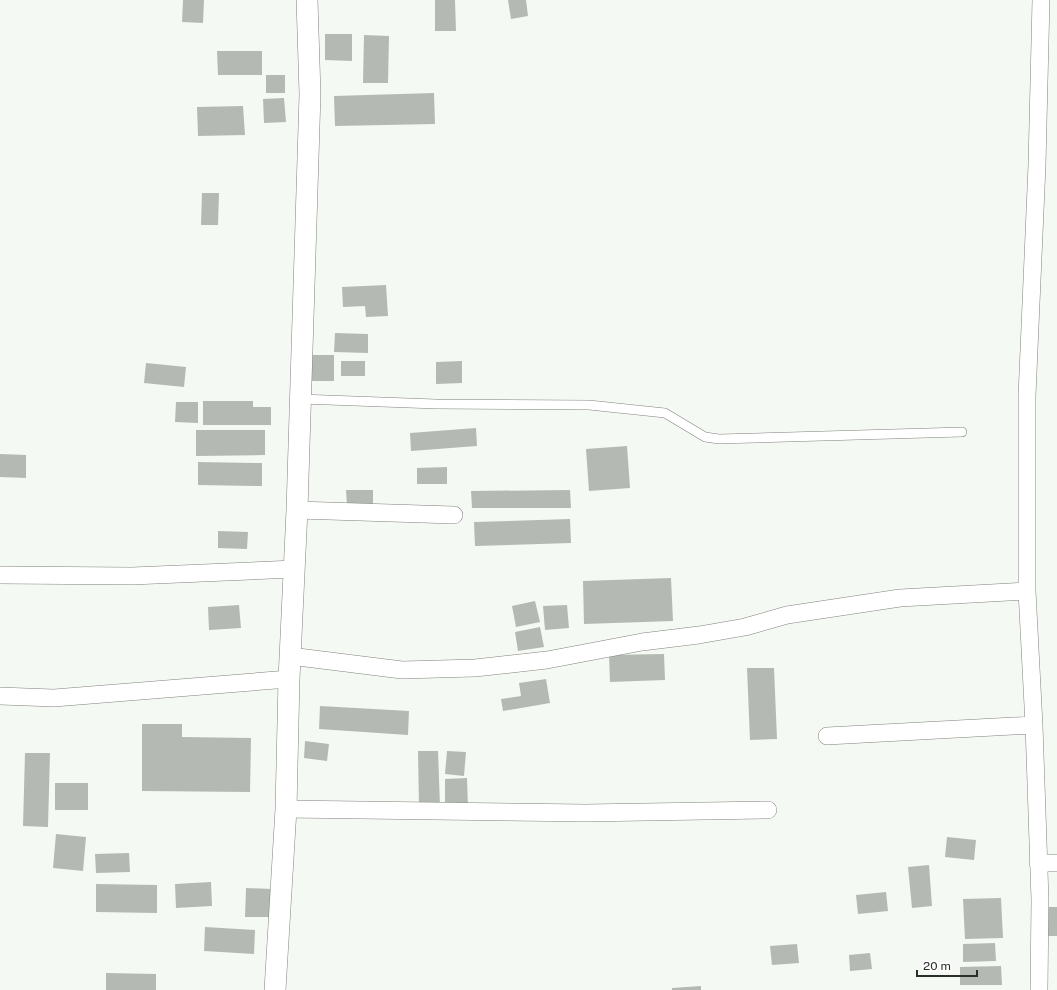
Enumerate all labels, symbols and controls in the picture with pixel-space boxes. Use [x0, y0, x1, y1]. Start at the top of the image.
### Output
scale bar [917, 952, 977, 978]
text: 20 m [923, 959, 951, 973]

